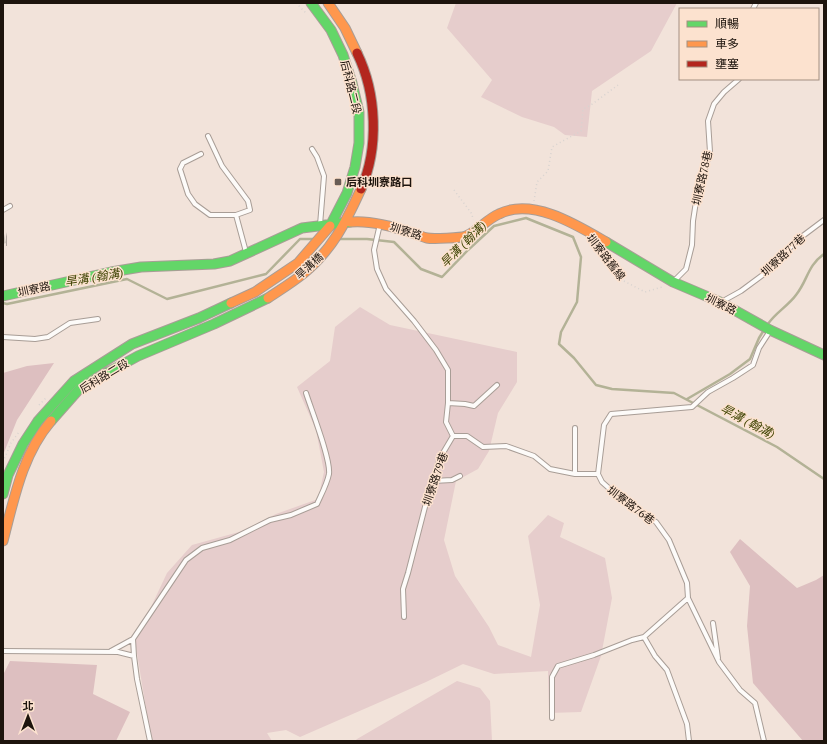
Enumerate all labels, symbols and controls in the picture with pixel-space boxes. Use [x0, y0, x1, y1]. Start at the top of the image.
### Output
legend [679, 8, 819, 80]
text: 順暢 [715, 16, 739, 31]
text: 車多 [715, 36, 739, 51]
text: 壅塞 [715, 56, 739, 71]
street label: 后科路二段 [338, 59, 364, 115]
street label: 圳寮路78巷 [689, 149, 715, 207]
place label: 后科圳寮路口 [346, 175, 412, 189]
marker: 后科圳寮路口 [333, 177, 343, 187]
water label: 旱溝 (翰溝) [437, 218, 489, 270]
street label: 圳寮路 [388, 219, 424, 243]
street label: 圳寮路舊線 [584, 231, 628, 283]
street label: 圳寮路77巷 [758, 231, 808, 279]
street label: 旱溝橋 [292, 250, 326, 282]
water label: 旱溝 (翰溝) [64, 265, 124, 289]
street label: 圳寮路 [16, 278, 52, 300]
street label: 圳寮路 [703, 290, 739, 318]
street label: 后科路二段 [77, 356, 131, 396]
water label: 旱溝 (翰溝) [718, 400, 778, 442]
street label: 圳寮路79巷 [419, 450, 451, 508]
street label: 圳寮路76巷 [605, 483, 657, 527]
north arrow [8, 696, 48, 736]
text: 北 [23, 699, 34, 713]

